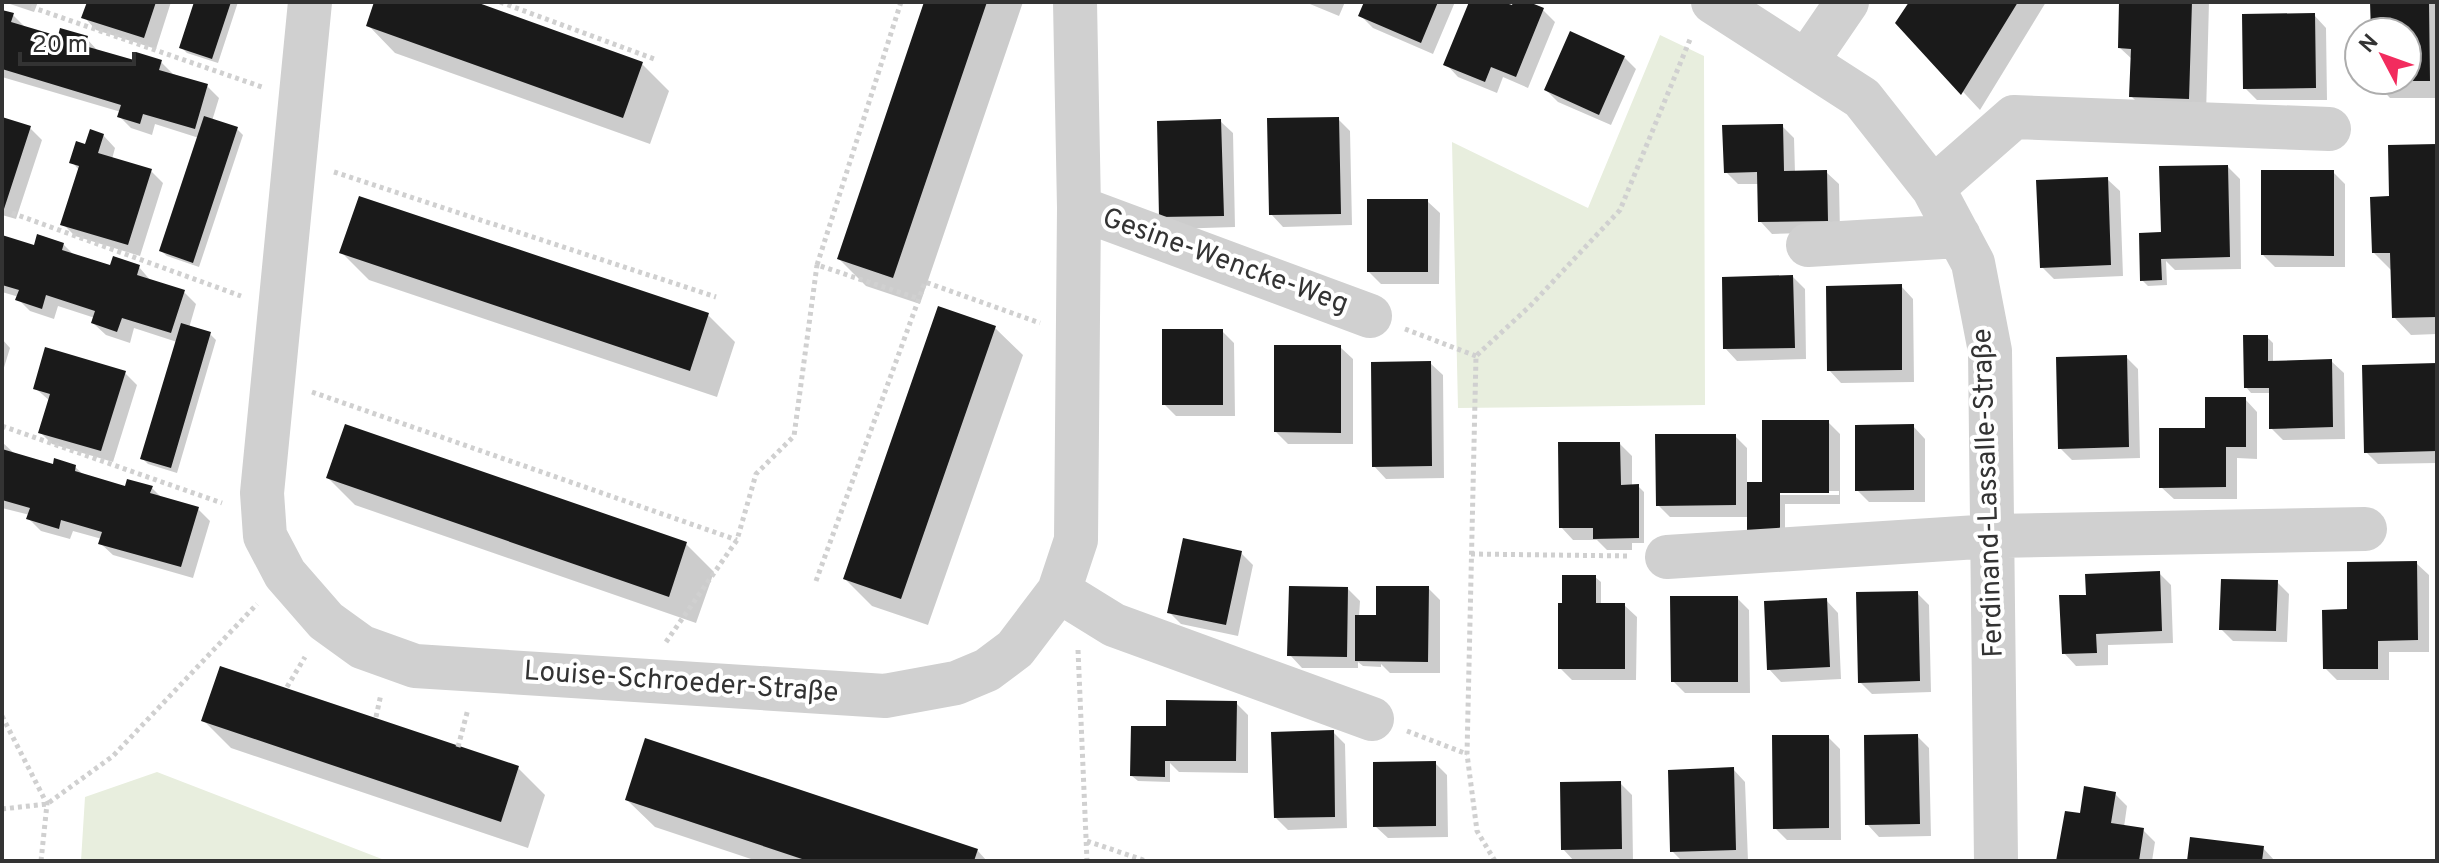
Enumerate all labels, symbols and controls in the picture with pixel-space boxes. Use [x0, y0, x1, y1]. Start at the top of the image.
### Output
scale bar [20, 16, 134, 66]
north arrow [2343, 16, 2423, 96]
text: N [2354, 30, 2385, 59]
text: 20 m [32, 31, 88, 61]
street label: Gesine-Wencke-Weg [1097, 201, 1353, 323]
street label: Ferdinand-Lassalle-Straße [1965, 328, 2013, 658]
street label: Louise-Schroeder-Straße [523, 654, 839, 712]

